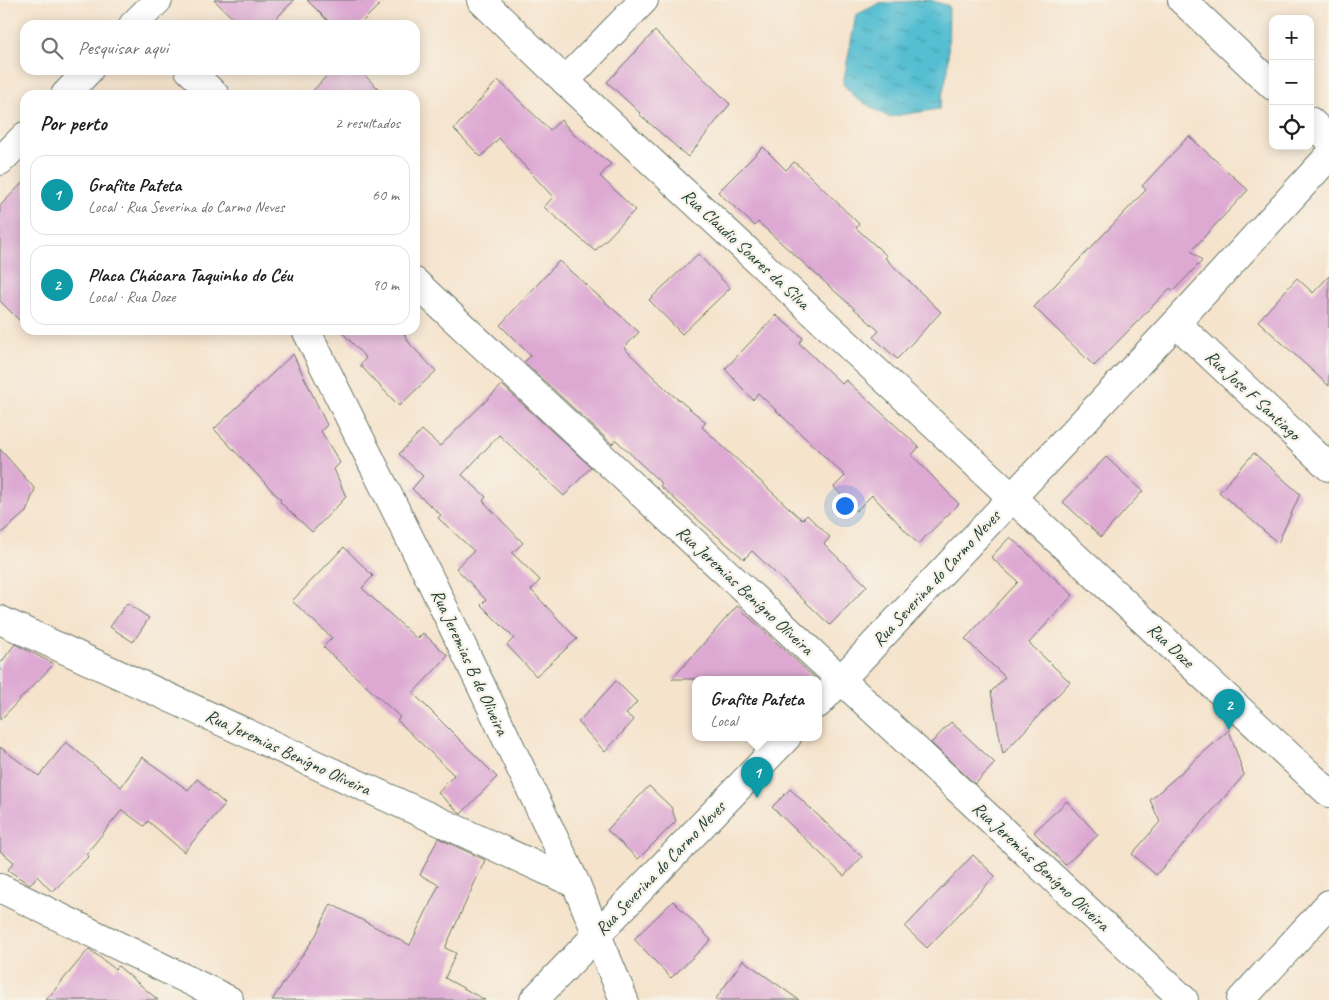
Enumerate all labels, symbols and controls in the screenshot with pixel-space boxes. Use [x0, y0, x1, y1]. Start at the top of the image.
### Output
map controls [1269, 15, 1314, 150]
button: + [1269, 15, 1314, 60]
search box [20, 20, 420, 75]
icon: search [38, 34, 66, 62]
text: Pesquisar aqui [78, 36, 168, 60]
button: − [1269, 60, 1314, 105]
button: locate [1269, 105, 1314, 150]
text: Por perto [40, 110, 107, 136]
text: 2 resultados [335, 113, 400, 133]
text: Grafite Pateta [88, 173, 181, 197]
street label: Rua Claudio Soares da Silva [677, 184, 816, 315]
text: 1 [53, 185, 61, 205]
text: 60 m [372, 185, 399, 205]
text: Local · Rua Severina do Carmo Neves [88, 197, 284, 217]
text: Placa Chácara Taquinho do Céu [88, 263, 292, 287]
text: 2 [53, 275, 61, 295]
text: 90 m [372, 275, 399, 295]
text: Local · Rua Doze [88, 287, 175, 307]
street label: Rua Jose F Santiago [1201, 345, 1306, 446]
your location [832, 493, 858, 519]
street label: Rua Severina do Carmo Neves [867, 504, 1006, 651]
street label: Rua Jeremias Benígno Oliveira [672, 521, 819, 660]
street label: Rua Jeremias B de Oliveira [427, 586, 514, 740]
street label: Rua Doze [1143, 618, 1200, 673]
popup [692, 676, 822, 741]
text: Grafite Pateta [710, 687, 804, 711]
pin: 2 [1213, 689, 1245, 730]
street label: Rua Jeremias Benígno Oliveira [202, 704, 376, 801]
text: Local [710, 711, 738, 731]
pin: 1 [741, 757, 773, 798]
street label: Rua Severina do Carmo Neves [590, 795, 731, 940]
street label: Rua Jeremias Benígno Oliveira [968, 797, 1115, 936]

